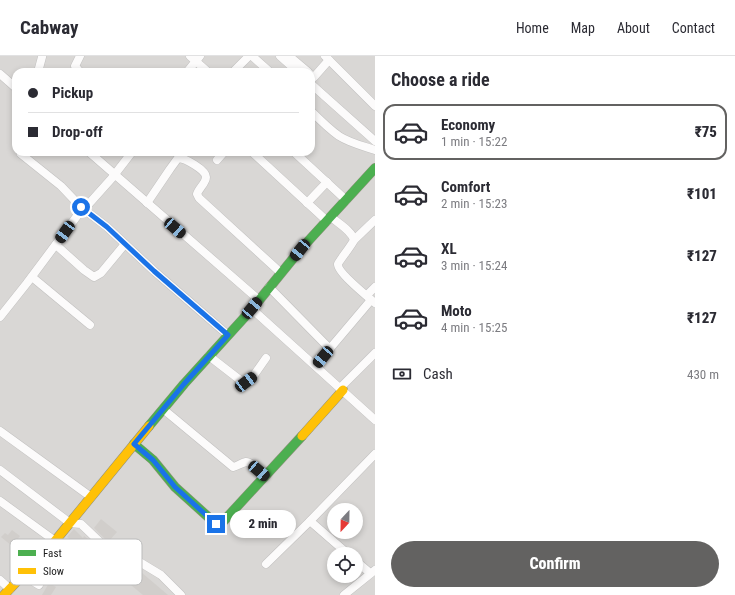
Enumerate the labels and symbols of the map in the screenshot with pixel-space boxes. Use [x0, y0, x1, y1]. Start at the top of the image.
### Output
route start [72, 198, 90, 216]
car [162, 216, 188, 240]
car [53, 219, 77, 245]
car [288, 237, 312, 263]
car [240, 295, 264, 321]
car [311, 344, 335, 370]
car [233, 370, 259, 394]
car [246, 459, 272, 483]
north arrow [327, 503, 363, 539]
callout: 2 min [230, 510, 296, 538]
route end [207, 515, 225, 533]
legend [10, 539, 142, 585]
text: Fast [43, 547, 62, 560]
text: Slow [43, 565, 64, 578]

